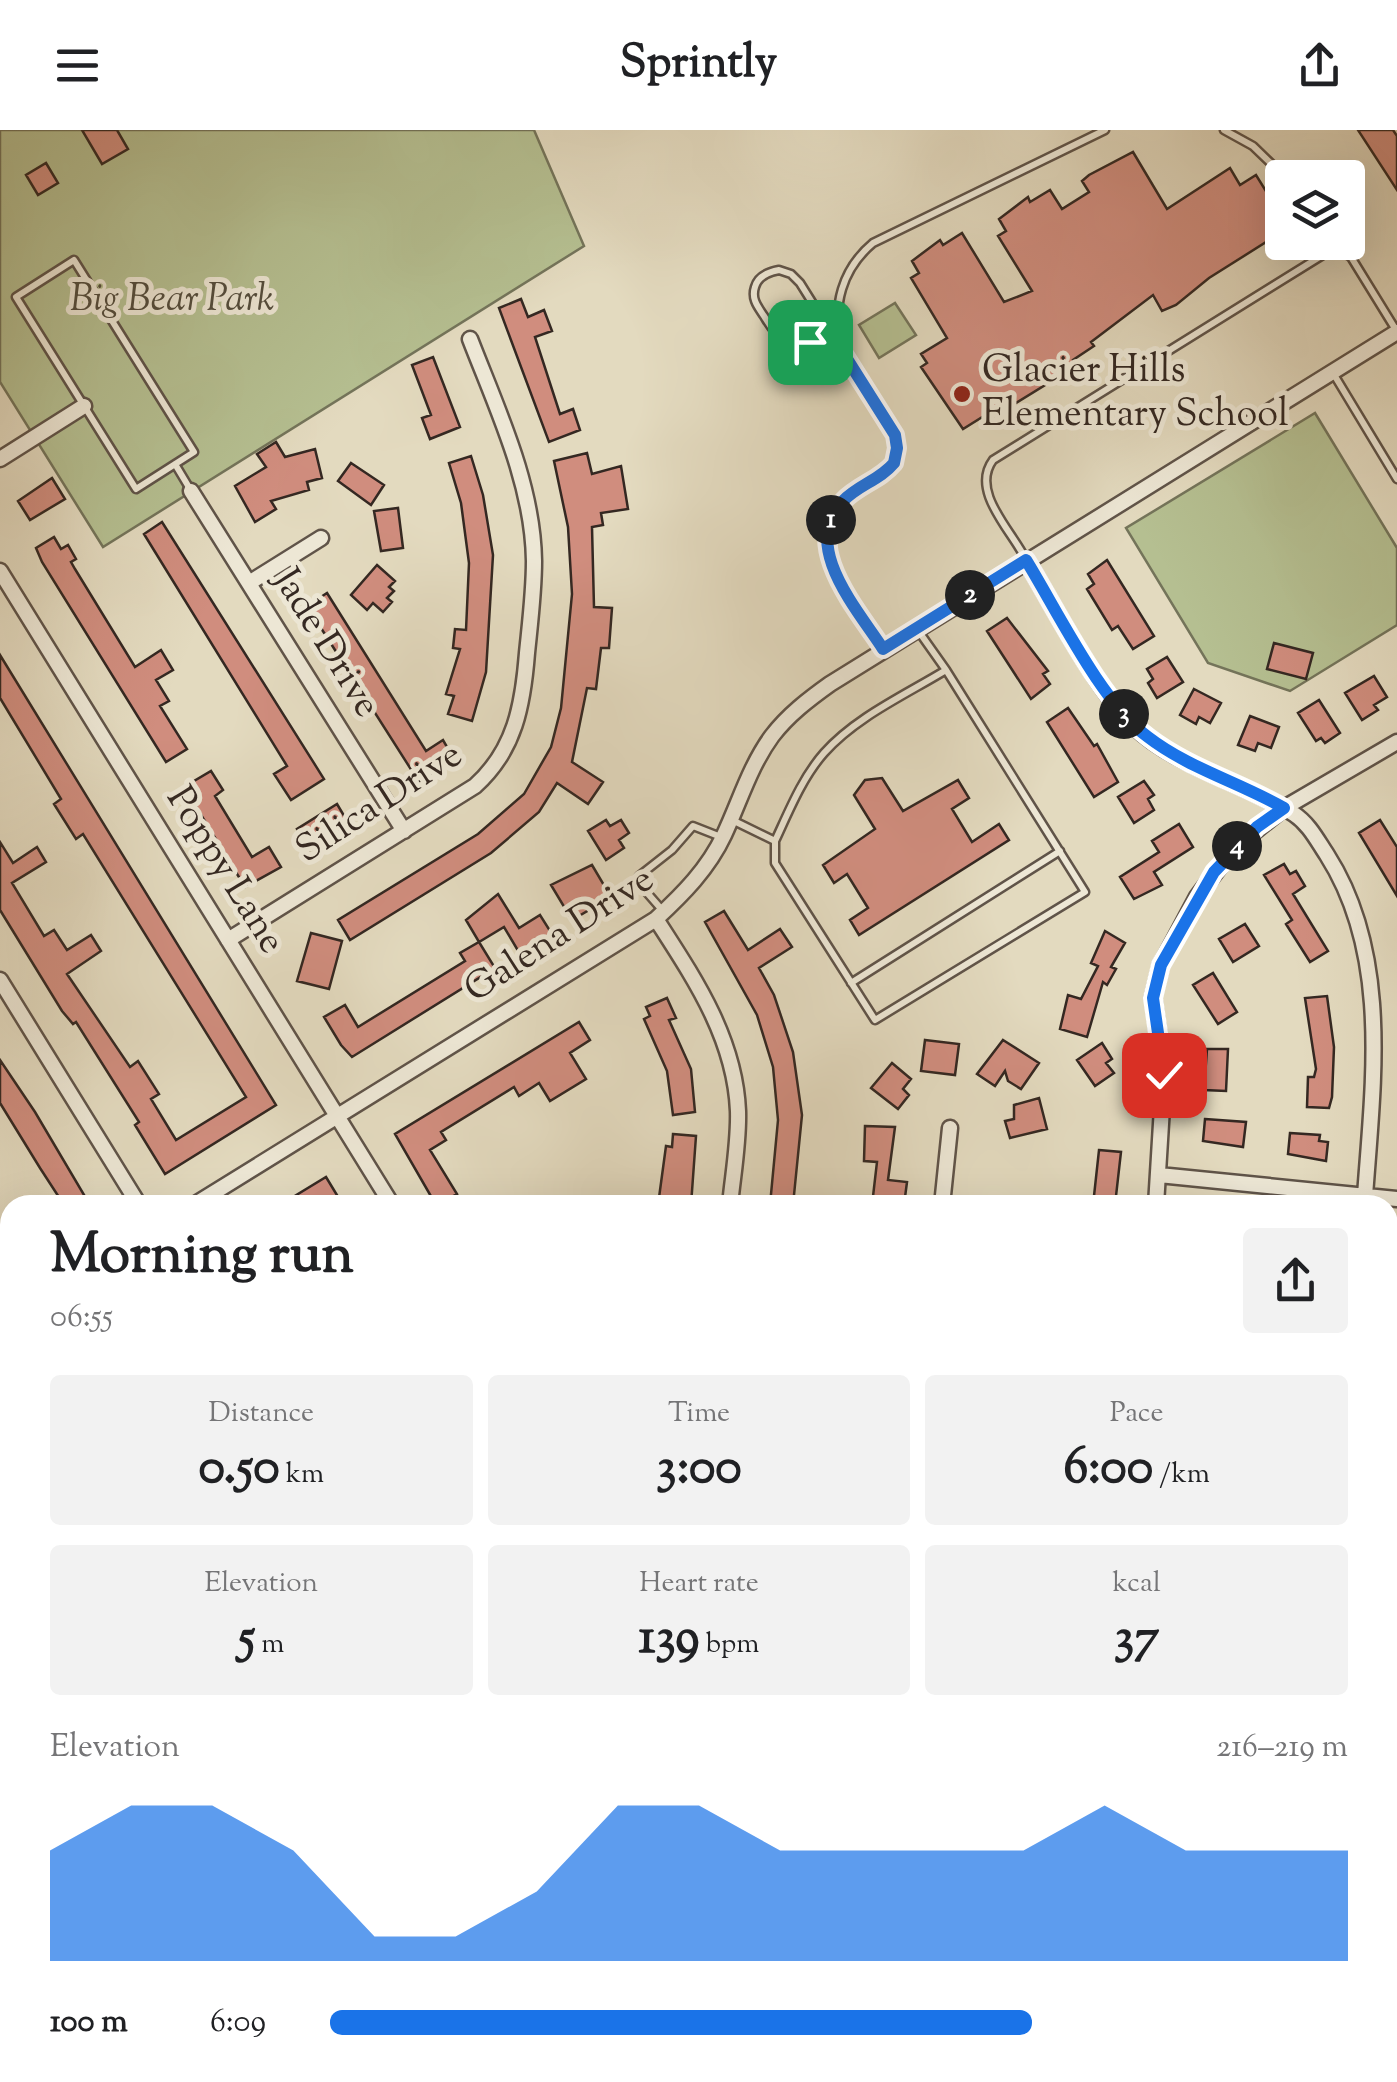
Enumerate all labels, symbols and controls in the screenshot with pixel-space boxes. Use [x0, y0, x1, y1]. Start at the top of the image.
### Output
text: Sprintly [620, 33, 777, 98]
icon: menu [50, 38, 105, 93]
icon: share [1292, 38, 1347, 93]
map controls [1265, 160, 1365, 260]
button: layers [1265, 160, 1365, 260]
park label: Big Bear Park [70, 274, 274, 328]
pin [768, 300, 853, 385]
icon: arrive [783, 315, 838, 370]
place label: Glacier Hills Elementary School [982, 345, 1289, 443]
marker: Glacier Hills Elementary School [951, 383, 973, 405]
pin: 1 [806, 495, 856, 545]
text: 1 [826, 500, 836, 540]
street label: Jade Drive [257, 557, 392, 729]
pin: 2 [945, 570, 995, 620]
text: 2 [963, 575, 977, 615]
pin: 3 [1099, 689, 1149, 739]
text: 3 [1118, 694, 1130, 734]
street label: Silica Drive [286, 730, 474, 878]
street label: Poppy Lane [151, 777, 297, 965]
pin: 4 [1212, 821, 1262, 871]
text: 4 [1230, 826, 1244, 866]
street label: Galena Drive [455, 855, 665, 1017]
pin [1122, 1033, 1207, 1118]
icon: check [1137, 1048, 1192, 1103]
text: Morning run [50, 1218, 354, 1297]
button: share [1243, 1228, 1348, 1333]
text: 06:55 [50, 1295, 113, 1341]
text: Distance [209, 1394, 314, 1434]
text: Time [668, 1394, 730, 1434]
text: Pace [1110, 1394, 1163, 1434]
text: 0.50 [199, 1434, 280, 1506]
text: 3:00 [656, 1434, 742, 1506]
text: 6:00 [1063, 1434, 1153, 1506]
text: km [280, 1455, 324, 1495]
text: /km [1153, 1455, 1210, 1495]
text: Elevation [205, 1564, 318, 1604]
text: Heart rate [639, 1564, 759, 1604]
text: kcal [1113, 1564, 1161, 1604]
text: 5 [238, 1604, 255, 1676]
text: 139 [639, 1604, 700, 1676]
text: 37 [1114, 1604, 1159, 1676]
text: m [255, 1625, 284, 1665]
text: bpm [700, 1625, 759, 1665]
text: Elevation [50, 1725, 180, 1771]
text: 216–219 m [1216, 1725, 1348, 1771]
text: 100 m [50, 2000, 128, 2046]
text: 6:09 [210, 2000, 266, 2046]

